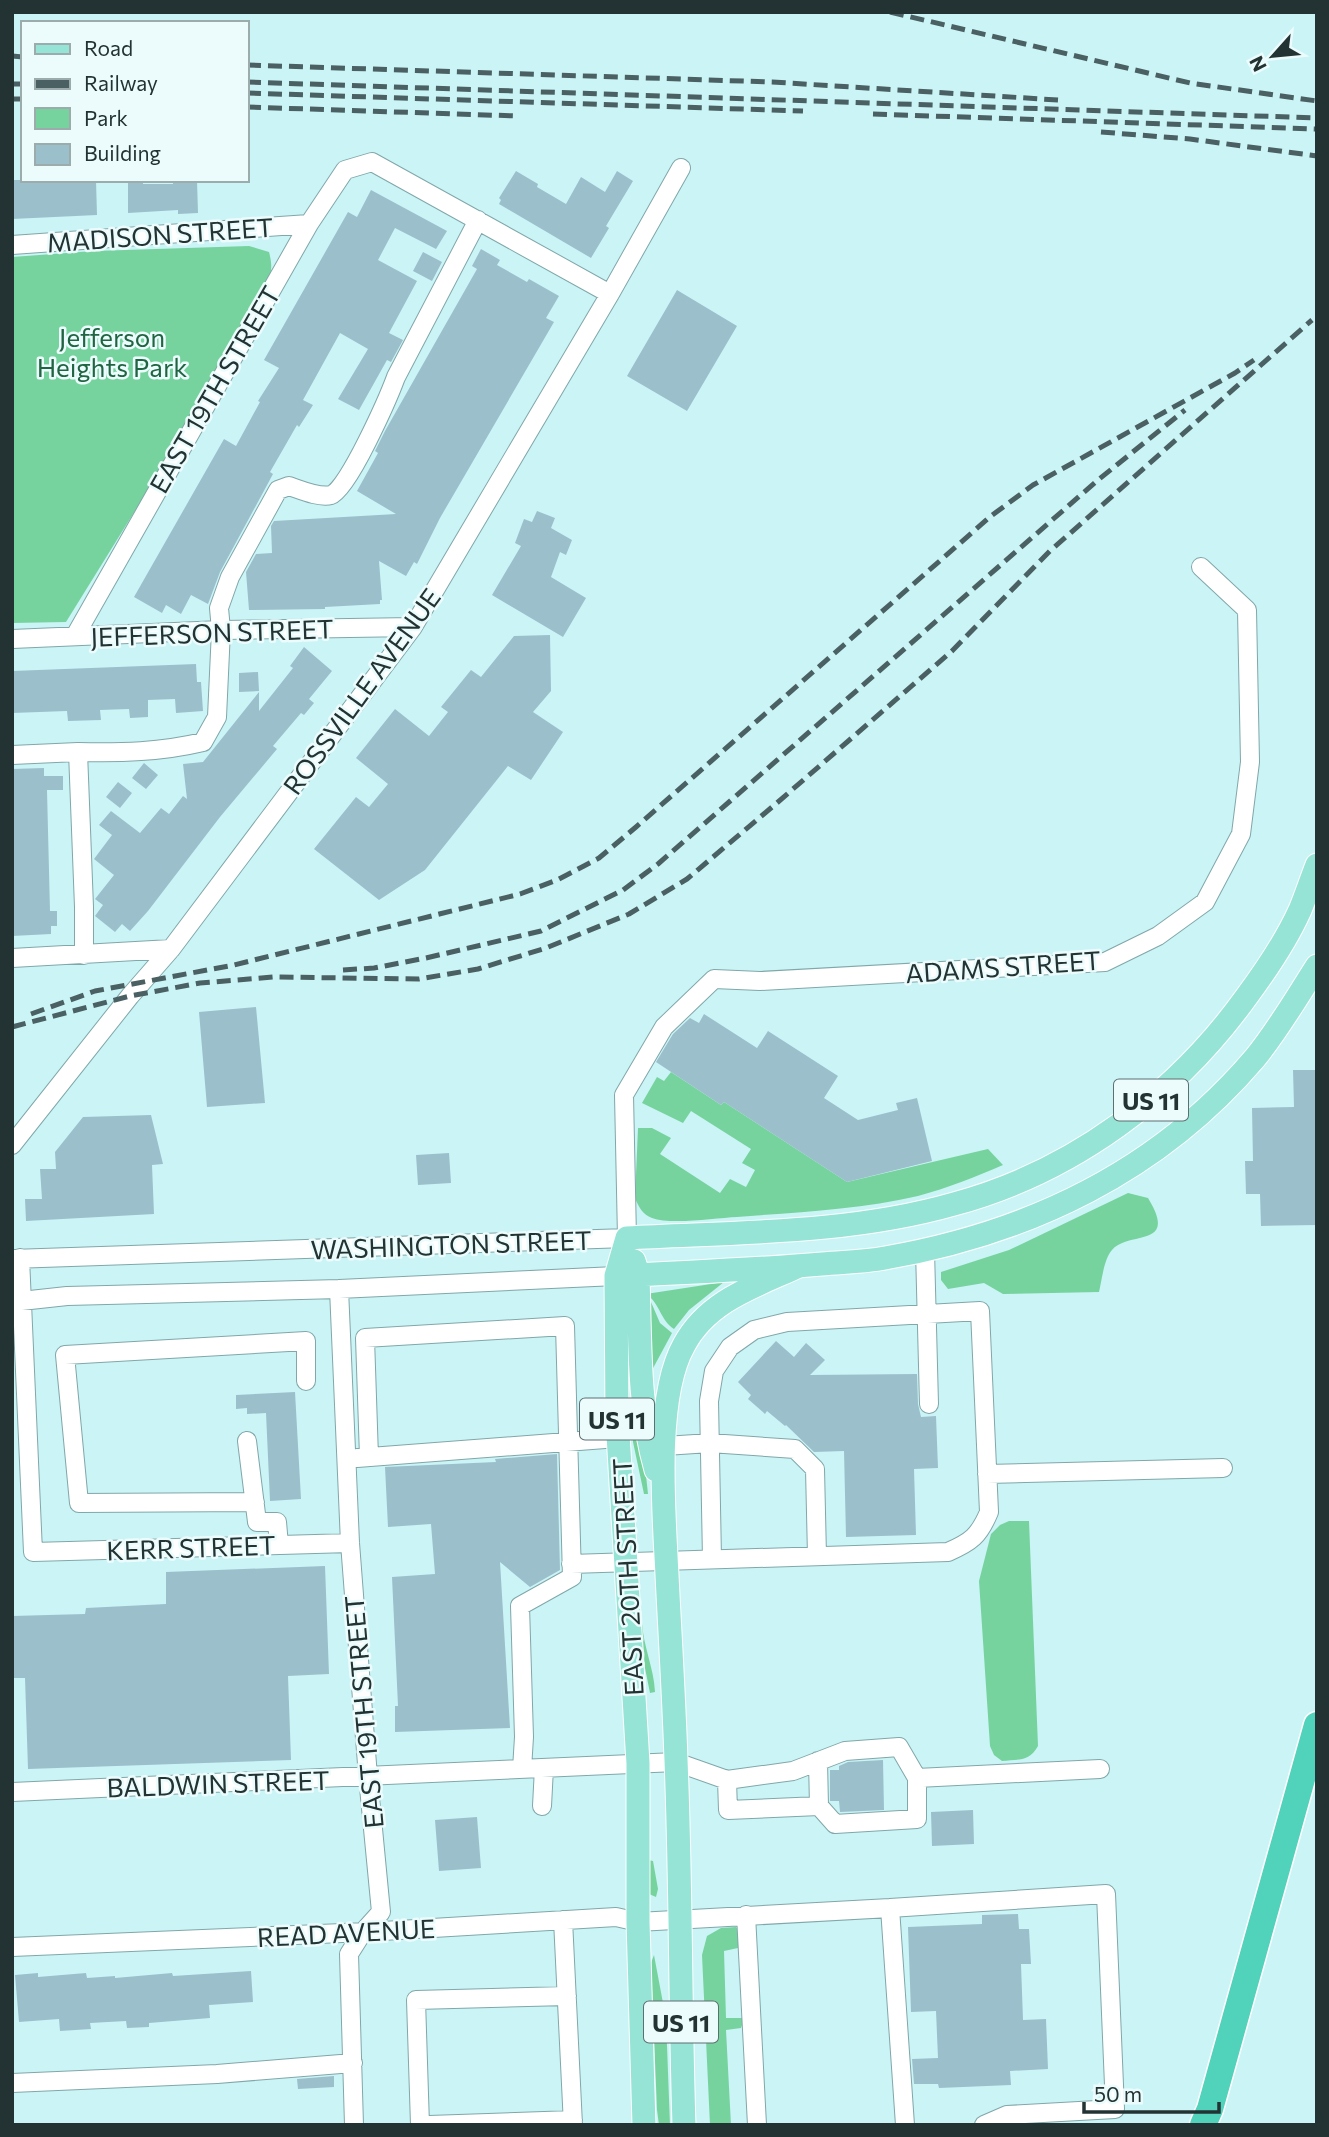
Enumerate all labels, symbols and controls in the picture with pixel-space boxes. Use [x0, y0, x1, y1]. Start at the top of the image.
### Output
legend [21, 21, 248, 182]
north arrow [1238, 21, 1308, 91]
text: Road [84, 35, 133, 60]
text: N [1244, 52, 1271, 76]
text: Railway [84, 70, 158, 95]
text: Park [84, 105, 128, 130]
text: Building [84, 140, 161, 165]
street label: MADISON STREET [46, 211, 274, 257]
street label: EAST 19TH STREET [142, 280, 286, 498]
park label: Jefferson Heights Park [37, 321, 187, 382]
street label: ROSSVILLE AVENUE [276, 582, 446, 800]
street label: JEFFERSON STREET [90, 612, 334, 652]
street label: ADAMS STREET [904, 944, 1102, 988]
road number: US 11 [1114, 1080, 1188, 1120]
street label: WASHINGTON STREET [310, 1224, 592, 1264]
road number: US 11 [580, 1399, 654, 1440]
street label: EAST 20TH STREET [605, 1457, 649, 1697]
street label: KERR STREET [106, 1529, 276, 1565]
street label: EAST 19TH STREET [337, 1594, 389, 1830]
street label: BALDWIN STREET [106, 1764, 330, 1802]
street label: READ AVENUE [256, 1912, 436, 1952]
road number: US 11 [644, 2001, 718, 2042]
scale bar [1084, 2070, 1219, 2114]
text: 50 m [1094, 2081, 1142, 2106]

